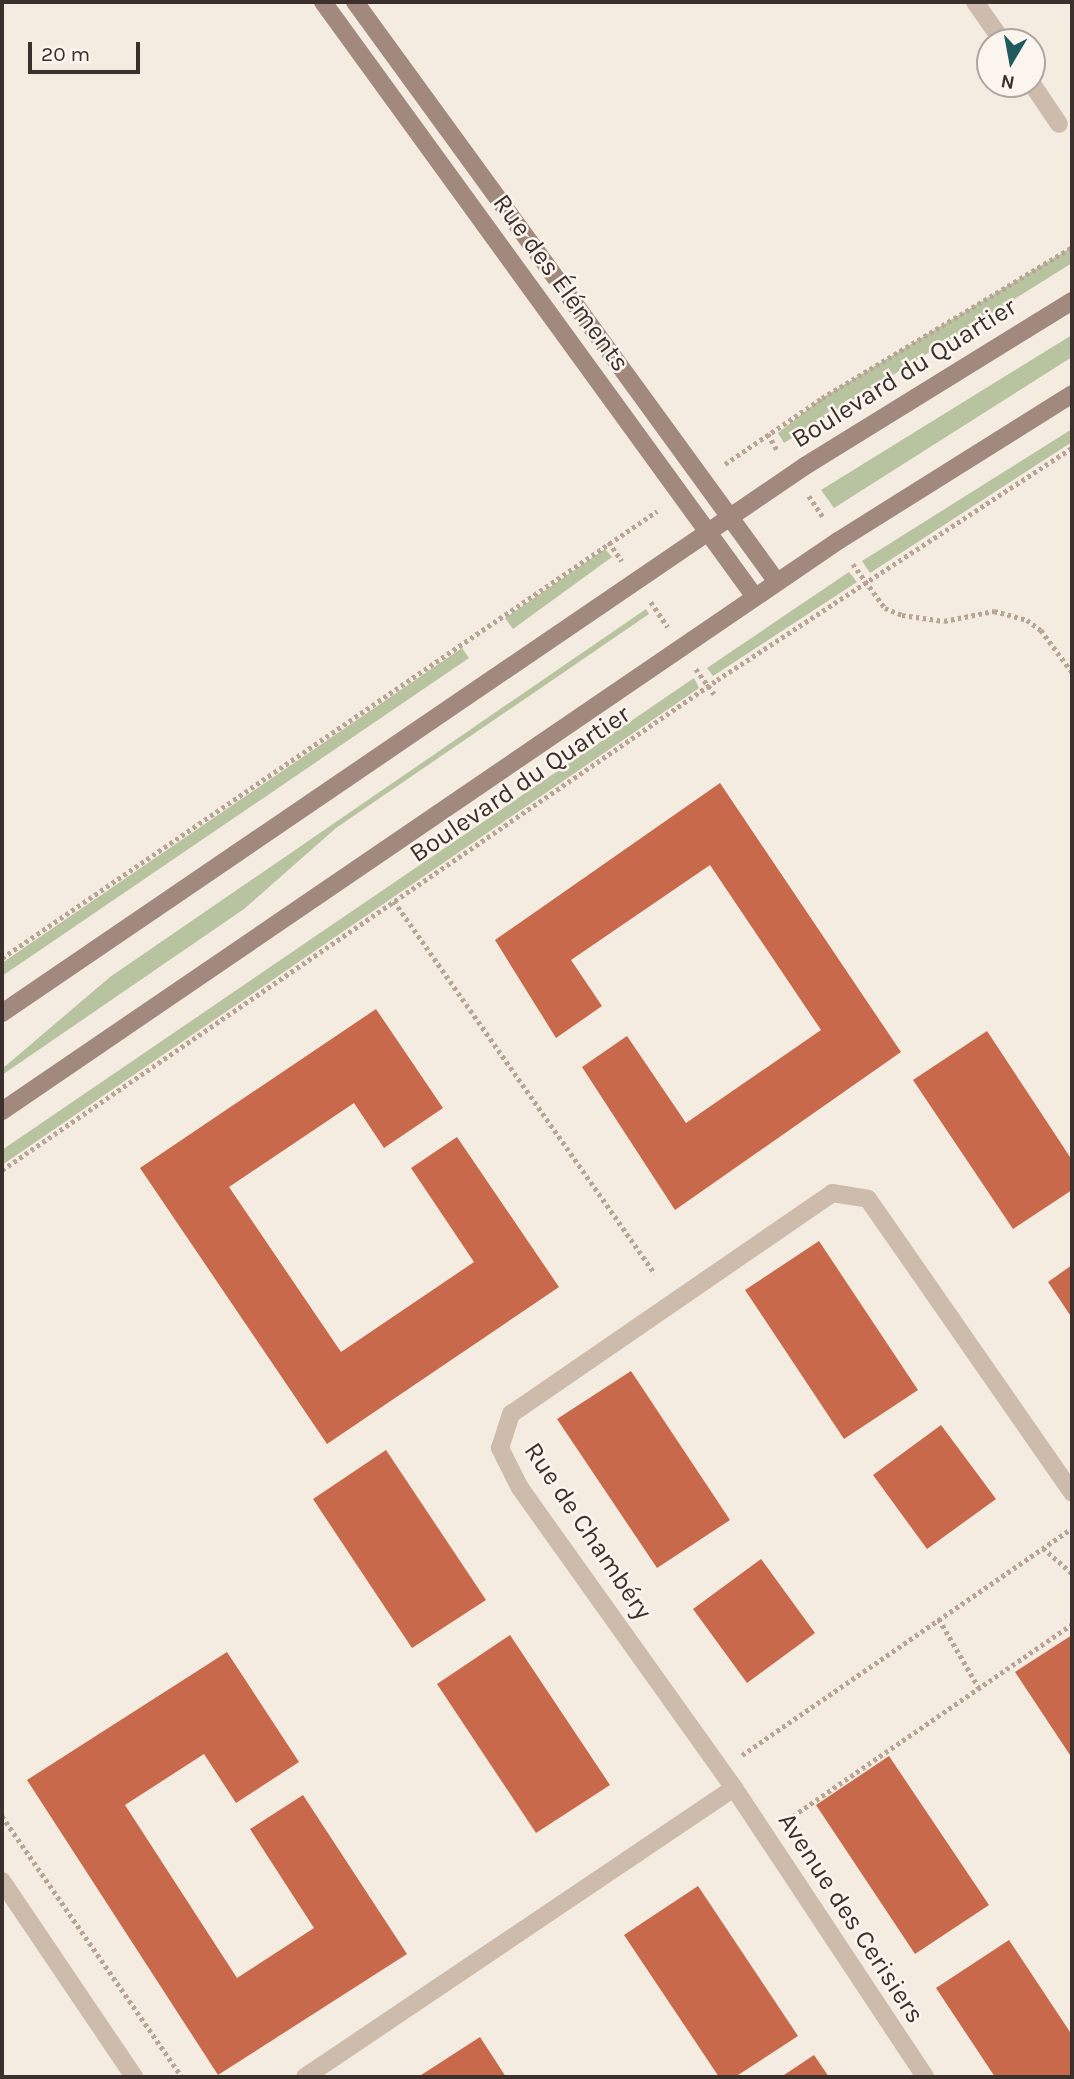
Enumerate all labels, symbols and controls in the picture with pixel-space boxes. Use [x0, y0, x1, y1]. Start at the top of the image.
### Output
scale bar [32, 28, 144, 72]
north arrow [976, 28, 1046, 98]
text: 20 m [41, 42, 90, 66]
text: N [999, 70, 1016, 94]
street label: Rue des Éléments [486, 188, 636, 378]
street label: Boulevard du Quartier [786, 291, 1022, 455]
street label: Boulevard du Quartier [404, 699, 636, 869]
street label: Rue de Chambéry [517, 1437, 659, 1625]
street label: Avenue des Cerisiers [771, 1807, 931, 2029]

